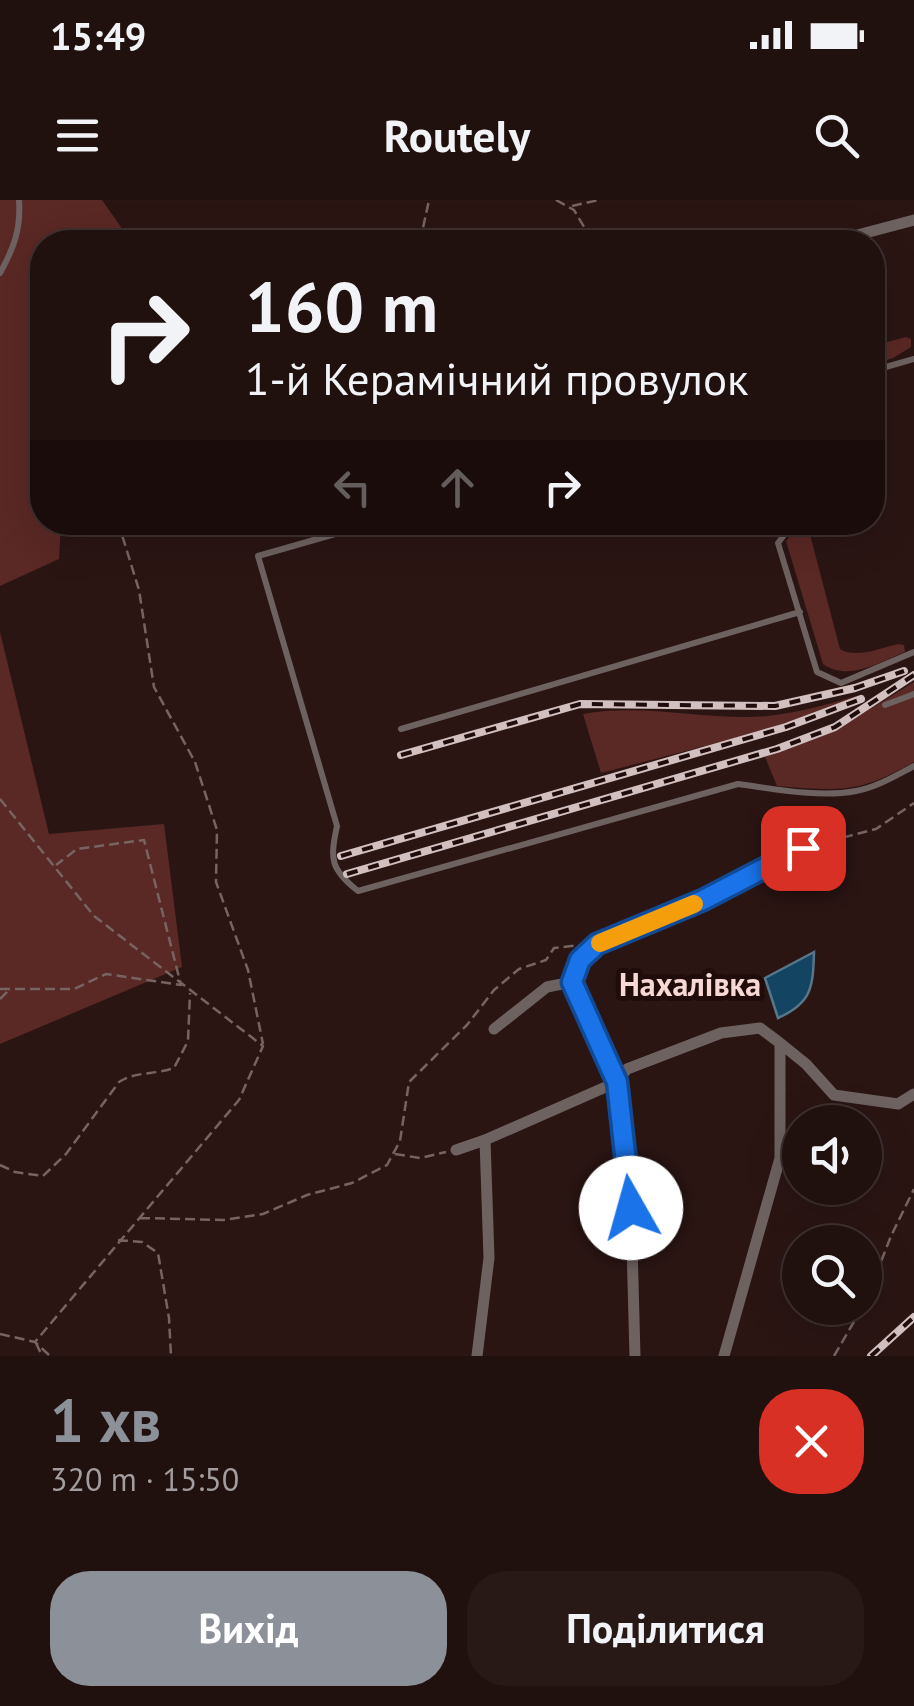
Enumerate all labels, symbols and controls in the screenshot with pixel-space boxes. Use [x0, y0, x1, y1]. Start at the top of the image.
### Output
text: 15:49 [50, 11, 146, 60]
text: Routely [384, 106, 530, 164]
icon: menu [50, 108, 105, 163]
icon: search [809, 108, 864, 163]
text: 160 m [245, 261, 438, 351]
icon: right [80, 270, 210, 400]
text: 1-й Керамічний провулок [245, 349, 749, 407]
icon: left [325, 460, 380, 515]
icon: ahead [430, 460, 485, 515]
icon: right [535, 460, 590, 515]
pin [761, 806, 846, 891]
icon: arrive [776, 821, 831, 876]
district label: Нахалівка [619, 963, 761, 1005]
map controls [782, 1105, 882, 1325]
button: sound [782, 1105, 882, 1205]
position arrow [579, 1156, 683, 1260]
button: search [782, 1225, 882, 1325]
text: 1 хв [50, 1381, 161, 1459]
button: close [759, 1389, 864, 1494]
text: 320 m · 15:50 [50, 1458, 239, 1500]
button: Вихід [50, 1571, 447, 1686]
button: Поділитися [467, 1571, 864, 1686]

